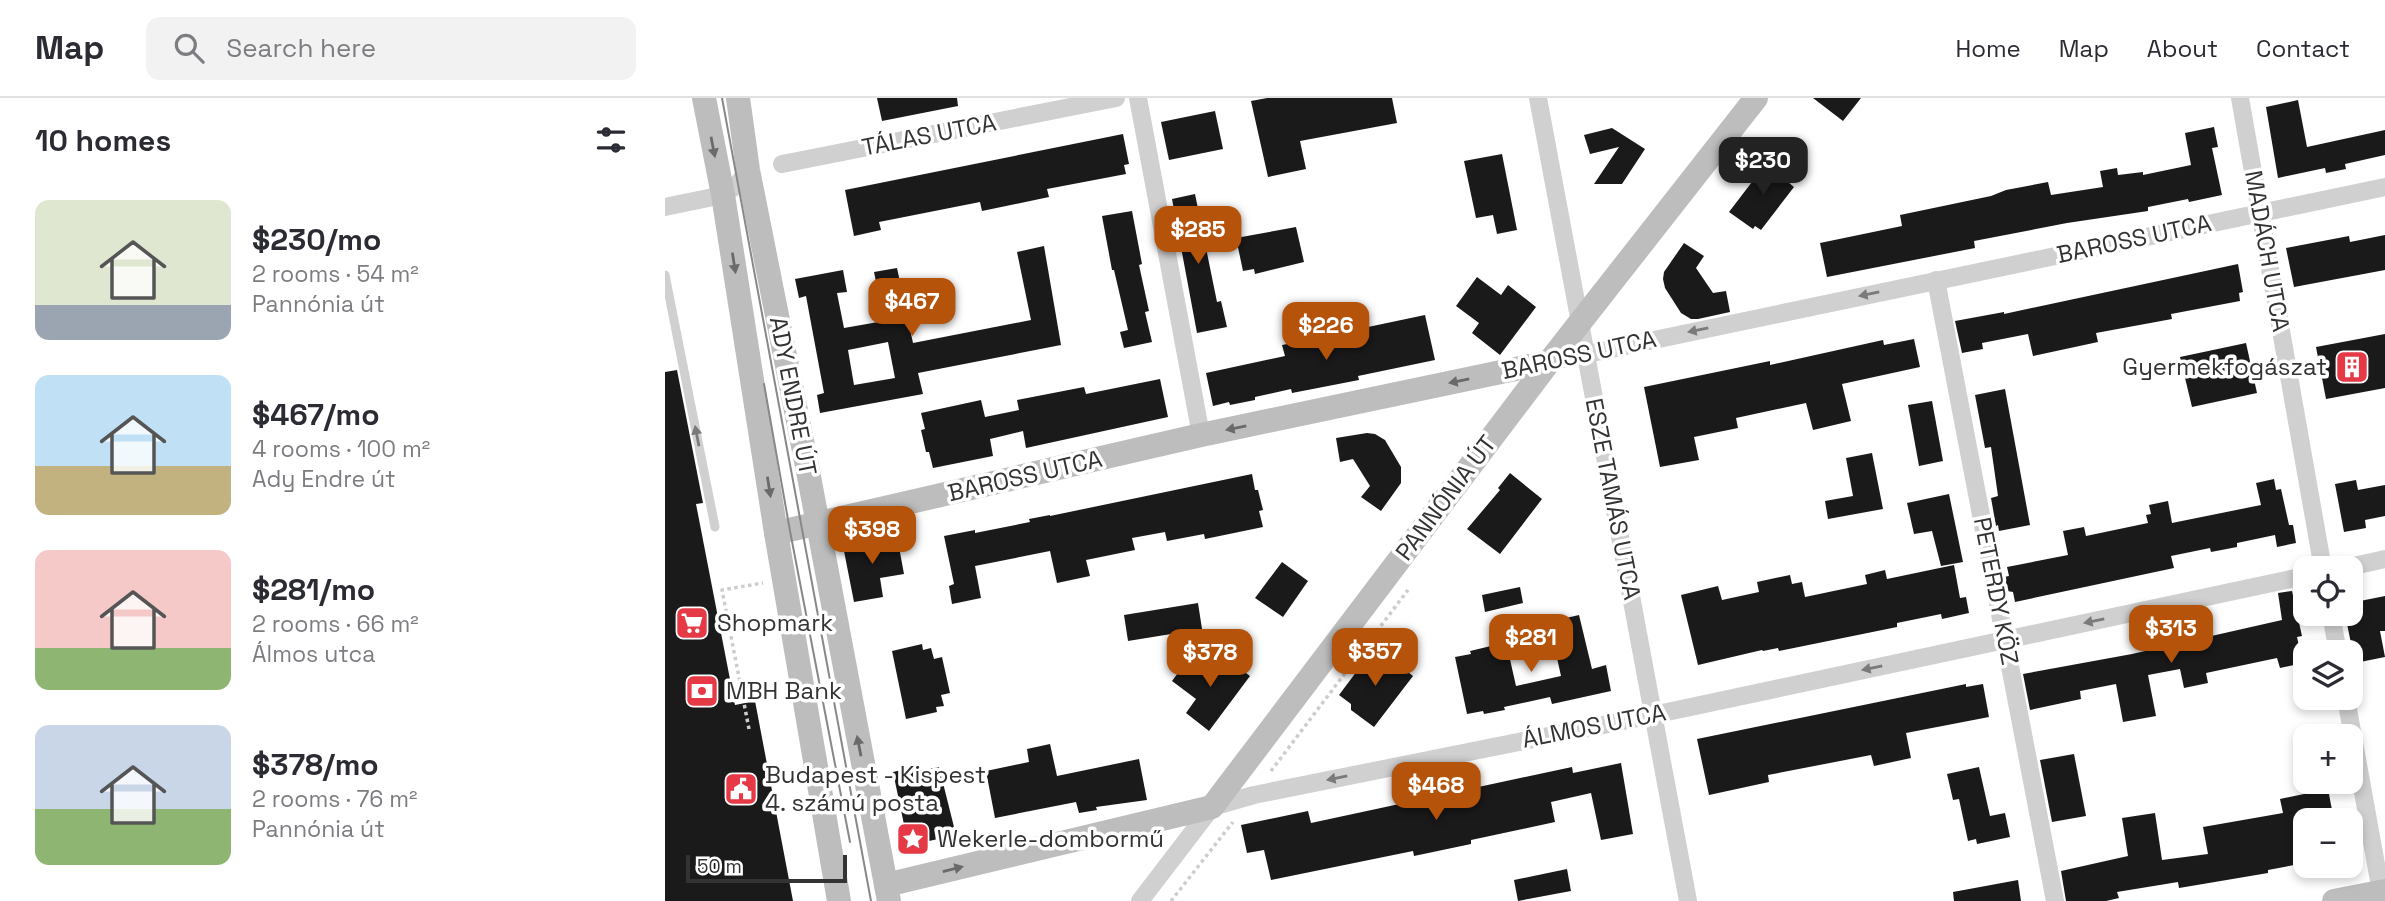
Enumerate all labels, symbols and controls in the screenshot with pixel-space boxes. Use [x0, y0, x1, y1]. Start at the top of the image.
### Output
search box [146, 17, 636, 80]
text: Map [35, 27, 104, 69]
icon: search [170, 29, 208, 67]
text: Search here [226, 31, 376, 65]
text: Home [1955, 33, 2021, 64]
text: Map [2059, 33, 2109, 64]
text: About [2147, 33, 2218, 64]
text: Contact [2256, 33, 2350, 64]
street label: TÁLAS UTCA [859, 106, 999, 163]
text: 10 homes [35, 121, 171, 160]
icon: filters [592, 121, 630, 159]
one-way arrow [708, 136, 719, 158]
pin: $230 [1722, 138, 1804, 197]
text: $230 [1735, 145, 1791, 175]
street label: MADÁCH UTCA [2238, 168, 2297, 334]
pin: $285 [1157, 206, 1239, 266]
street label: BAROSS UTCA [2054, 207, 2214, 270]
text: $285 [1170, 214, 1226, 244]
text: $230/mo [252, 220, 381, 259]
icon: home [91, 228, 175, 312]
one-way arrow [728, 252, 739, 274]
text: 2 rooms · 54 m² [252, 259, 419, 289]
pin: $467 [871, 278, 953, 338]
text: $467 [884, 286, 940, 316]
text: Pannónia út [252, 289, 385, 319]
one-way arrow [1858, 289, 1880, 300]
pin: $226 [1285, 302, 1367, 362]
text: $226 [1298, 310, 1354, 340]
street label: ADY ENDRE ÚT [763, 314, 824, 478]
street label: BAROSS UTCA [1499, 323, 1659, 386]
one-way arrow [1687, 325, 1709, 336]
building icon: Gyermekfogászat [2333, 348, 2371, 386]
place label: Gyermekfogászat [2122, 351, 2327, 382]
one-way arrow [1448, 375, 1470, 386]
text: $467/mo [252, 395, 380, 434]
street label: ESZE TAMÁS UTCA [1579, 395, 1648, 602]
icon: home [91, 403, 175, 487]
one-way arrow [1225, 422, 1247, 433]
one-way arrow [691, 425, 702, 447]
street label: PANNÓNIA ÚT [1388, 429, 1503, 567]
text: 4 rooms · 100 m² [252, 434, 430, 464]
street label: BAROSS UTCA [945, 443, 1105, 508]
text: Ady Endre út [252, 464, 396, 494]
one-way arrow [763, 476, 774, 498]
pin: $398 [831, 506, 913, 566]
text: $398 [844, 514, 900, 544]
street label: PETERDY KÖZ [1967, 514, 2026, 667]
map controls [2293, 556, 2363, 878]
button: locate [2293, 556, 2363, 626]
text: $281/mo [252, 570, 375, 609]
icon: home [91, 578, 175, 662]
supermarket icon: Shopmark [673, 604, 711, 642]
pin: $313 [2130, 606, 2212, 665]
place label: Shopmark [717, 607, 833, 638]
text: 2 rooms · 66 m² [252, 609, 419, 639]
text: $313 [2145, 613, 2197, 643]
pin: $281 [1490, 614, 1572, 674]
one-way arrow [2083, 616, 2105, 627]
text: $281 [1505, 622, 1557, 652]
pin: $357 [1334, 628, 1416, 688]
pin: $378 [1169, 630, 1251, 689]
text: $357 [1348, 636, 1402, 666]
text: $378 [1183, 637, 1237, 667]
text: Álmos utca [252, 639, 375, 669]
button: layers [2293, 640, 2363, 710]
one-way arrow [1861, 663, 1883, 674]
bank icon: MBH Bank [683, 672, 721, 710]
place label: MBH Bank [726, 675, 842, 706]
street label: ÁLMOS UTCA [1519, 696, 1668, 755]
button: + [2293, 724, 2363, 794]
one-way arrow [854, 735, 865, 757]
text: $378/mo [252, 745, 379, 784]
icon: home [91, 753, 175, 837]
place label: Budapest - Kispest 4. számú posta [765, 759, 986, 818]
pin: $468 [1395, 762, 1477, 822]
public building icon: Budapest - Kispest 4. számú posta [722, 770, 760, 808]
text: $468 [1408, 770, 1464, 800]
one-way arrow [1326, 773, 1348, 784]
text: 2 rooms · 76 m² [252, 784, 417, 814]
button: − [2293, 808, 2363, 878]
text: Pannónia út [252, 814, 385, 844]
place icon: Wekerle-dombormű [894, 820, 932, 858]
place label: Wekerle-dombormű [937, 823, 1164, 854]
scale bar [686, 852, 847, 884]
text: 50 m [697, 854, 742, 879]
one-way arrow [942, 864, 964, 875]

